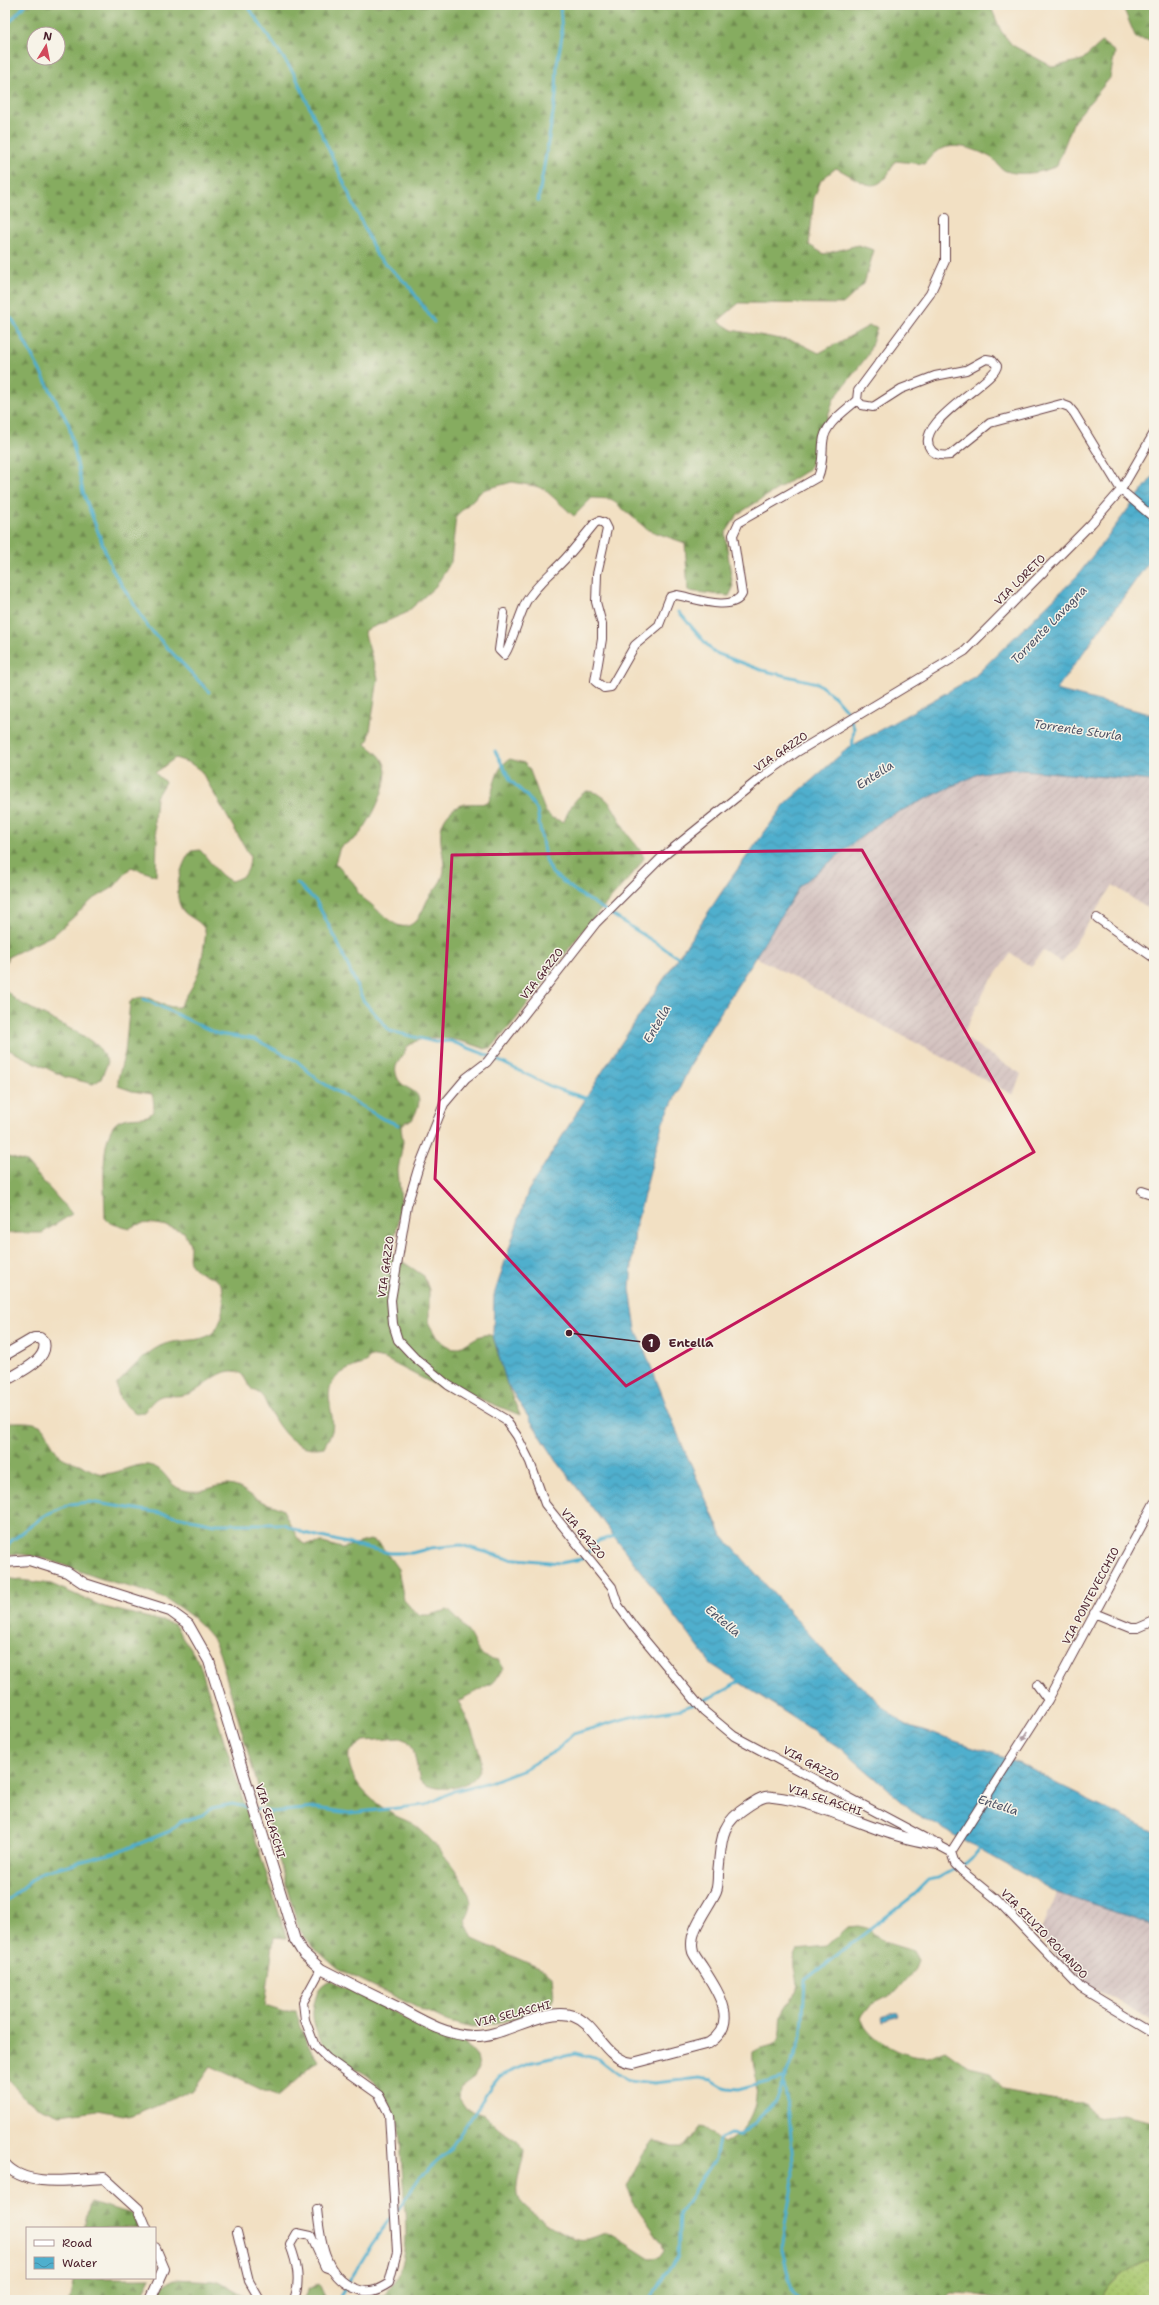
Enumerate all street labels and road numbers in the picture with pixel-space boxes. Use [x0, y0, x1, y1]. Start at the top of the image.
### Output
street label: VIA LORETO [991, 551, 1049, 609]
street label: VIA GAZZO [751, 728, 811, 776]
street label: VIA GAZZO [517, 945, 567, 1003]
street label: VIA GAZZO [374, 1235, 398, 1299]
street label: VIA GAZZO [557, 1505, 609, 1563]
street label: VIA PONTEVECCHIO [1059, 1544, 1123, 1647]
street label: VIA GAZZO [780, 1743, 842, 1785]
street label: VIA SELASCHI [786, 1781, 864, 1819]
street label: VIA SELASCHI [251, 1782, 289, 1860]
street label: VIA SILVIO ROLANDO [997, 1886, 1091, 1982]
street label: VIA SELASCHI [474, 1997, 552, 2031]

